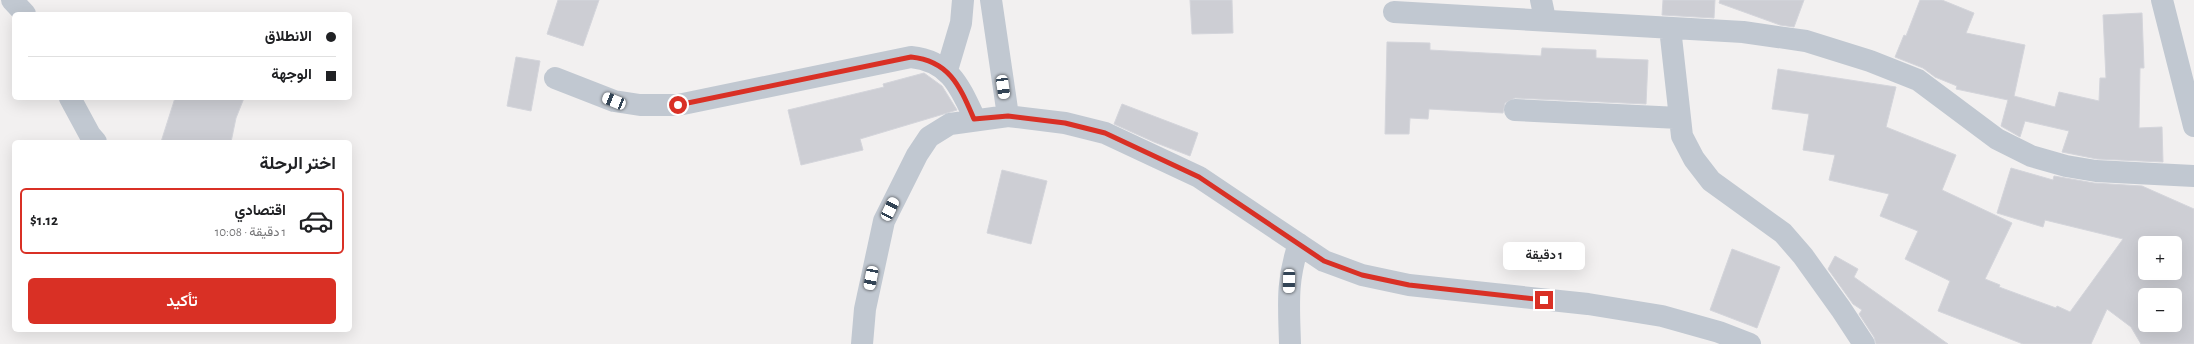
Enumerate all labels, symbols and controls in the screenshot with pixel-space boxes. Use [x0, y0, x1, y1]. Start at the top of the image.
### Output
text: الانطلاق [265, 29, 312, 44]
text: الوجهة [271, 67, 312, 82]
car [995, 74, 1011, 100]
car [601, 91, 627, 111]
route start [669, 96, 687, 114]
text: اختر الرحلة [259, 155, 336, 173]
car [879, 196, 901, 222]
text: اقتصادي [234, 203, 286, 218]
icon: car [298, 203, 334, 239]
text: $1.12 [30, 213, 58, 228]
text: 1 دقيقة · 10:08 [215, 226, 286, 239]
map controls [2138, 236, 2182, 332]
button: + [2138, 236, 2182, 280]
callout: 1 دقيقة [1503, 242, 1585, 270]
text: 1 دقيقة [1525, 249, 1563, 262]
car [863, 265, 879, 291]
car [1283, 269, 1295, 293]
button: تأكيد [28, 278, 336, 324]
button: − [2138, 288, 2182, 332]
route end [1535, 291, 1553, 309]

